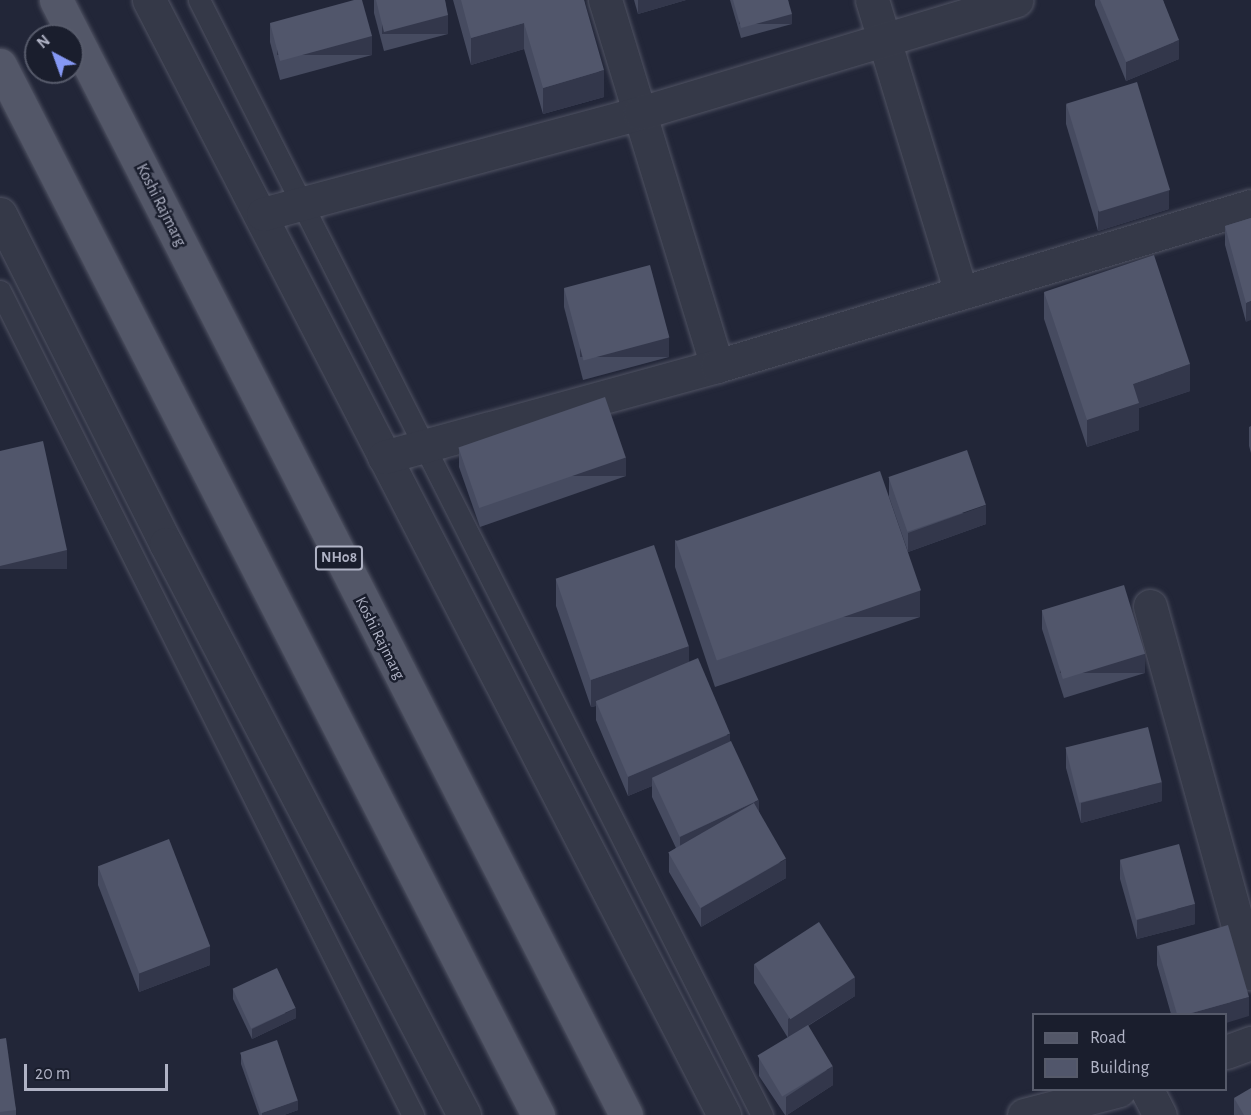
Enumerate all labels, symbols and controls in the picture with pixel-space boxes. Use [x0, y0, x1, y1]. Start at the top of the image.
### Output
north arrow [24, 24, 84, 84]
text: N [34, 32, 53, 52]
street label: Koshi Rajmarg [132, 160, 190, 250]
road number: NH08 [314, 546, 364, 570]
street label: Koshi Rajmarg [351, 593, 409, 683]
legend [1032, 1013, 1227, 1091]
text: Road [1090, 1029, 1126, 1047]
scale bar [27, 1052, 171, 1090]
text: Building [1090, 1059, 1149, 1077]
text: 20 m [35, 1065, 70, 1083]

